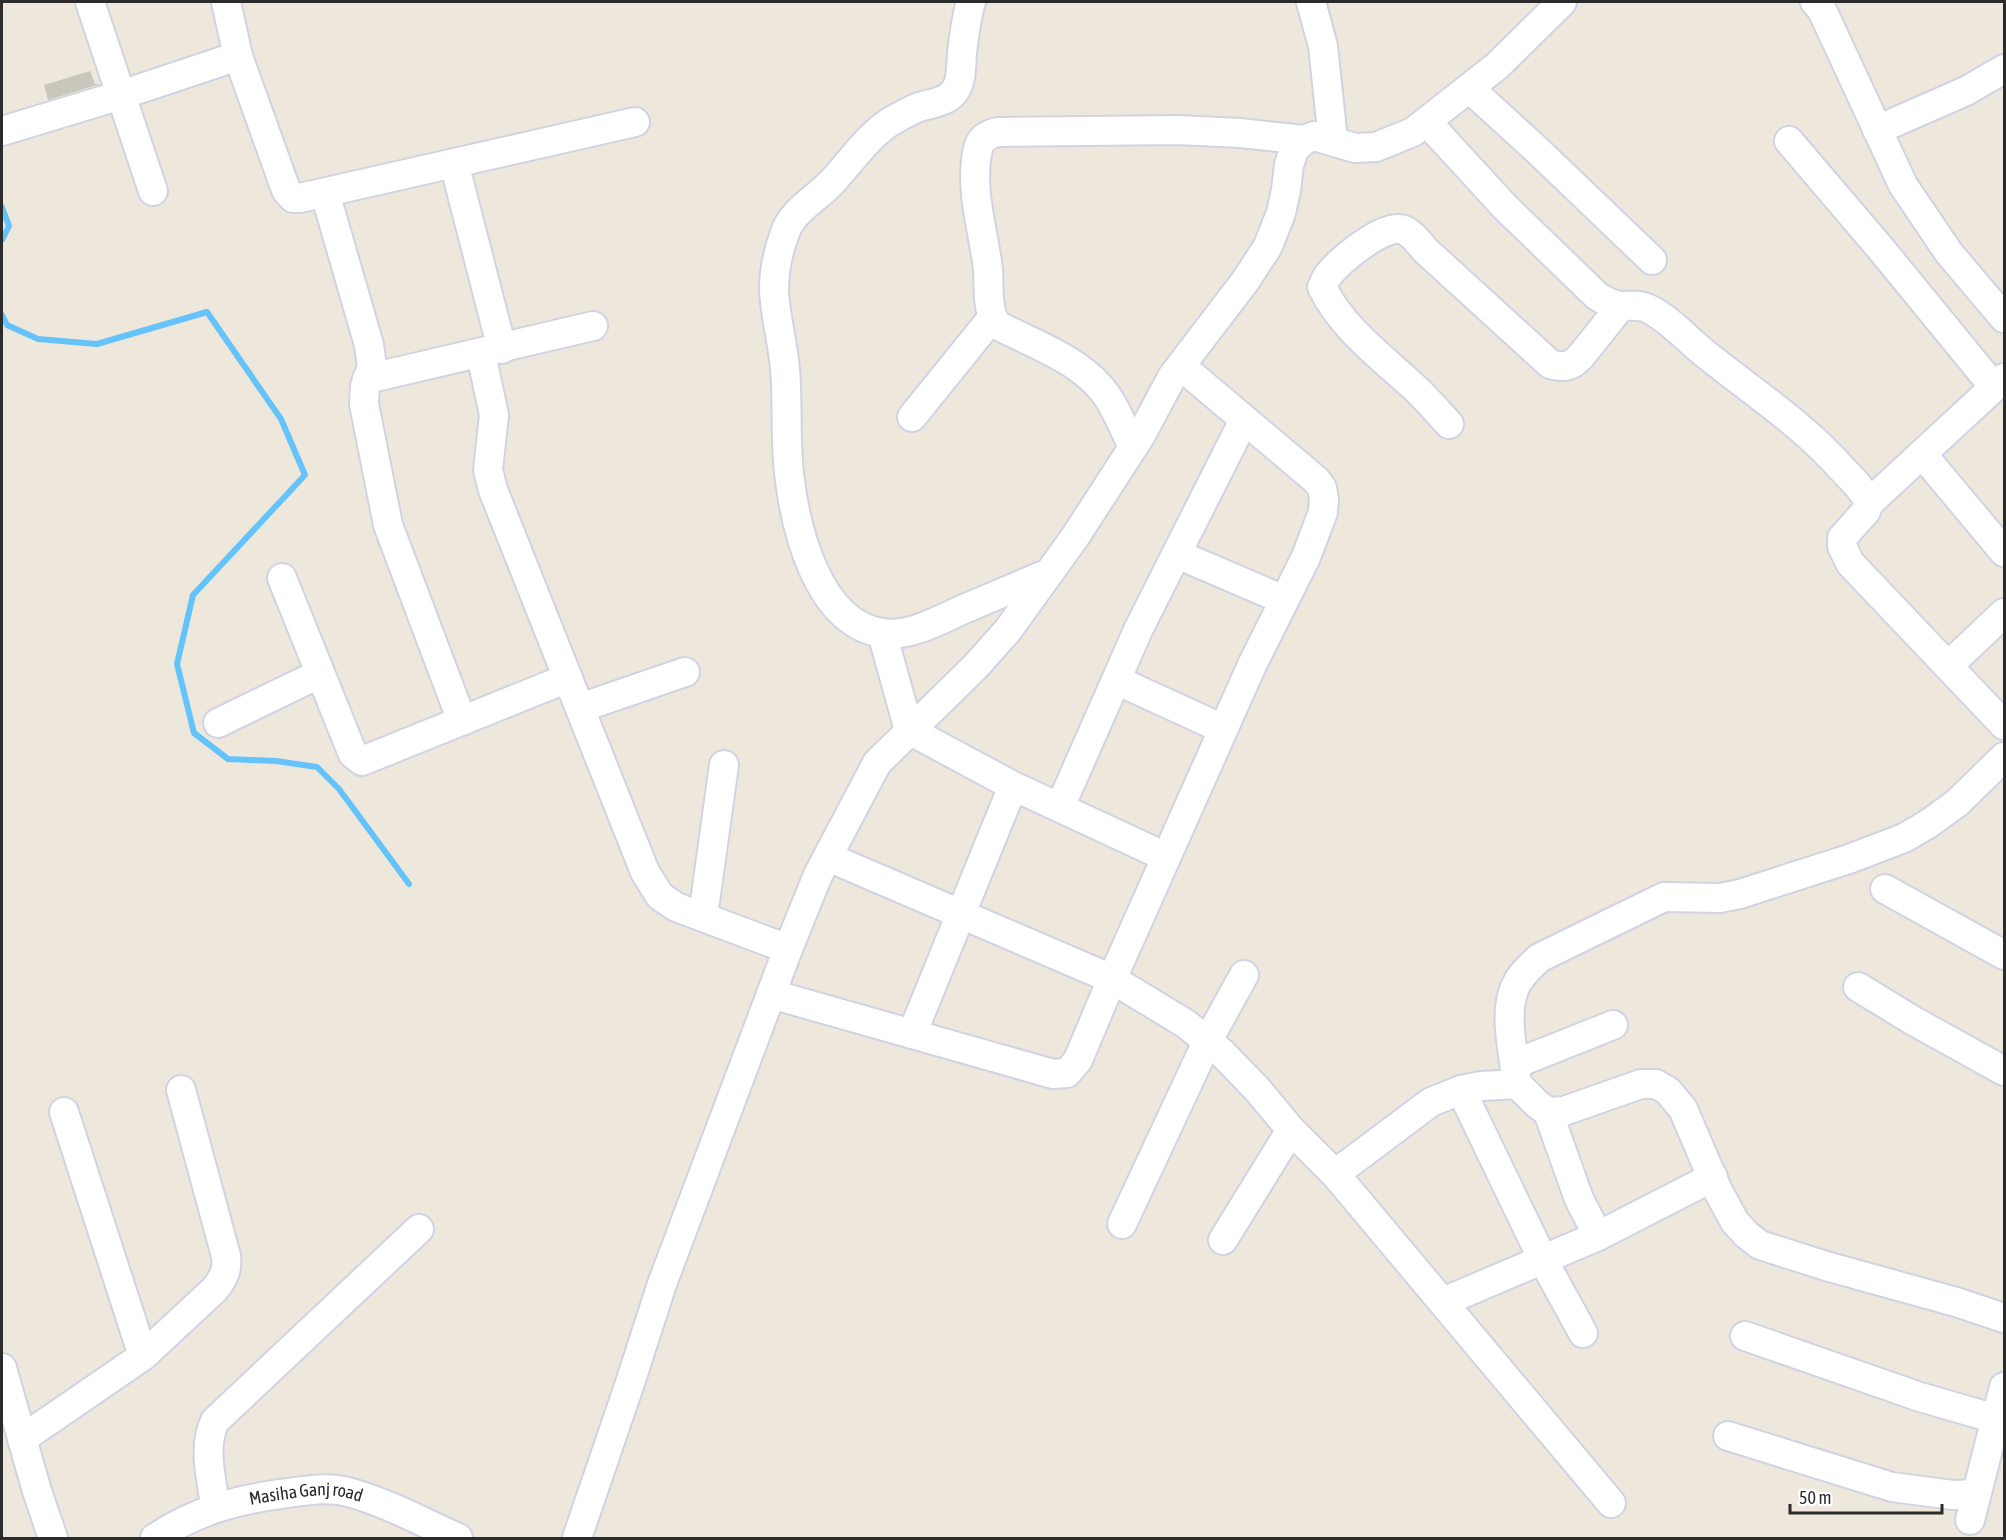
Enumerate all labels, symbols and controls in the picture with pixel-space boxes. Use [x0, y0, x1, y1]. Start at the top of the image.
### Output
scale bar [1790, 1477, 1942, 1515]
street label: Masiha Ganj road [247, 1478, 366, 1509]
text: 50 m [1799, 1487, 1831, 1508]

